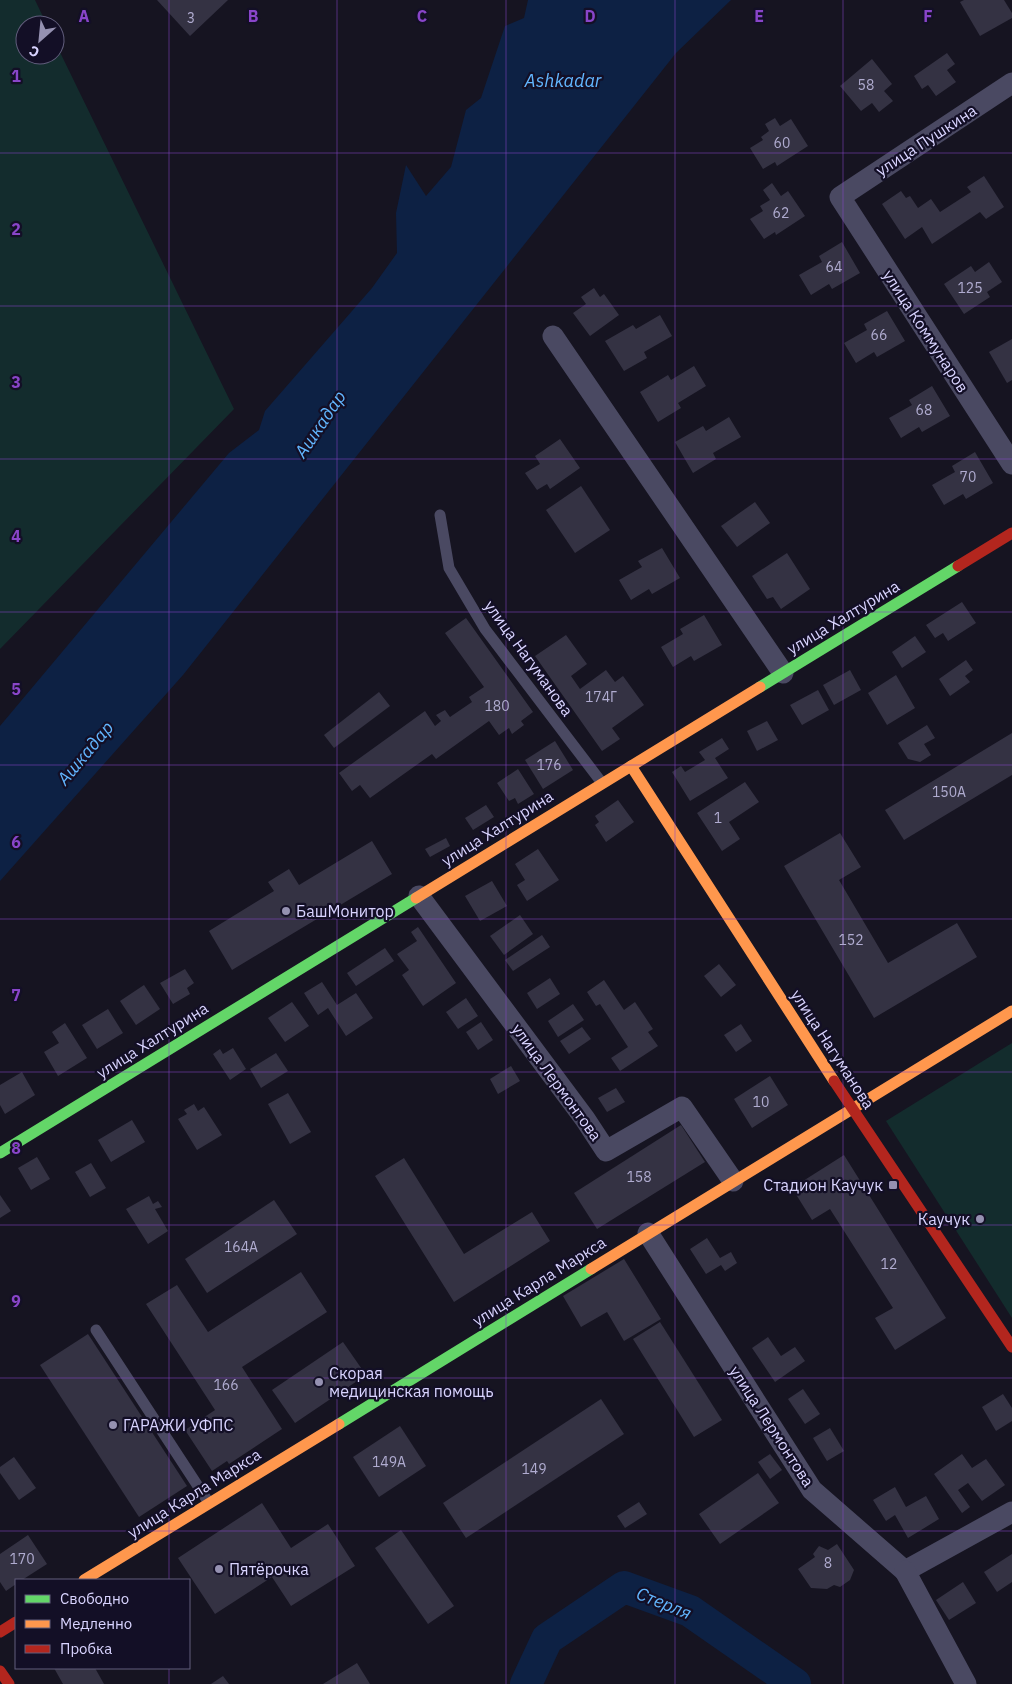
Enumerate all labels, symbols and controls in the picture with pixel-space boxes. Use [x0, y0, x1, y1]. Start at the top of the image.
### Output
text: A [79, 6, 90, 26]
text: B [248, 6, 259, 26]
text: C [417, 6, 427, 26]
text: D [584, 6, 596, 26]
text: E [754, 6, 764, 26]
text: F [923, 6, 933, 26]
house number: 3 [187, 9, 195, 27]
north arrow [15, 15, 65, 65]
text: С [26, 41, 42, 62]
text: 1 [11, 66, 21, 86]
water label: Ashkadar [524, 69, 602, 92]
house number: 58 [858, 76, 874, 94]
street label: улица Пушкина [872, 100, 981, 180]
house number: 60 [774, 134, 790, 152]
house number: 62 [773, 204, 789, 222]
text: 2 [11, 219, 21, 239]
house number: 64 [826, 258, 842, 276]
street label: улица Коммунаров [879, 266, 973, 396]
house number: 125 [957, 279, 983, 297]
house number: 66 [871, 326, 887, 344]
text: 3 [11, 372, 21, 392]
water label: Ашкадар [289, 386, 351, 463]
house number: 68 [916, 401, 932, 419]
house number: 70 [960, 468, 976, 486]
text: 4 [11, 526, 21, 546]
street label: улица Халтурина [783, 575, 903, 658]
street label: улица Нагуманова [480, 596, 578, 720]
text: 5 [11, 679, 21, 699]
house number: 174Г [585, 688, 617, 706]
house number: 180 [484, 697, 510, 715]
water label: Ашкадар [51, 716, 118, 790]
house number: 176 [536, 756, 562, 774]
house number: 150А [932, 783, 966, 801]
street label: улица Халтурина [438, 785, 557, 870]
house number: 1 [714, 809, 722, 827]
text: 6 [11, 832, 21, 852]
place label: БашМонитор [296, 901, 394, 921]
marker: БашМонитор [280, 905, 292, 917]
house number: 152 [838, 931, 864, 949]
text: 7 [11, 985, 21, 1005]
street label: улица Нагуманова [787, 985, 879, 1113]
street label: улица Халтурина [93, 997, 212, 1082]
street label: улица Лермонтова [508, 1019, 607, 1145]
house number: 10 [753, 1093, 769, 1111]
text: 8 [11, 1138, 21, 1158]
house number: 158 [626, 1168, 652, 1186]
place label: Стадион Каучук [763, 1175, 883, 1195]
marker: Стадион Каучук [887, 1179, 899, 1191]
place label: Каучук [918, 1209, 970, 1229]
marker: Каучук [974, 1213, 986, 1225]
street label: улица Карла Маркса [469, 1232, 610, 1330]
house number: 164А [224, 1238, 258, 1256]
house number: 12 [881, 1255, 897, 1273]
text: 9 [11, 1291, 21, 1311]
street label: улица Лермонтова [725, 1362, 819, 1491]
place label: Скорая медицинская помощь [329, 1363, 494, 1401]
house number: 166 [213, 1376, 239, 1394]
marker: Скорая медицинская помощь [313, 1376, 325, 1388]
place label: ГАРАЖИ УФПС [123, 1415, 233, 1435]
marker: ГАРАЖИ УФПС [107, 1419, 119, 1431]
street label: улица Карла Маркса [124, 1444, 265, 1542]
house number: 149А [372, 1453, 406, 1471]
house number: 149 [521, 1460, 547, 1478]
house number: 170 [9, 1550, 35, 1568]
house number: 8 [824, 1554, 832, 1572]
place label: Пятёрочка [229, 1559, 309, 1579]
marker: Пятёрочка [213, 1563, 225, 1575]
legend [15, 1579, 190, 1669]
water label: Стерля [633, 1582, 695, 1624]
text: Свободно [60, 1589, 129, 1608]
text: Медленно [60, 1614, 132, 1633]
text: Пробка [60, 1639, 112, 1658]

